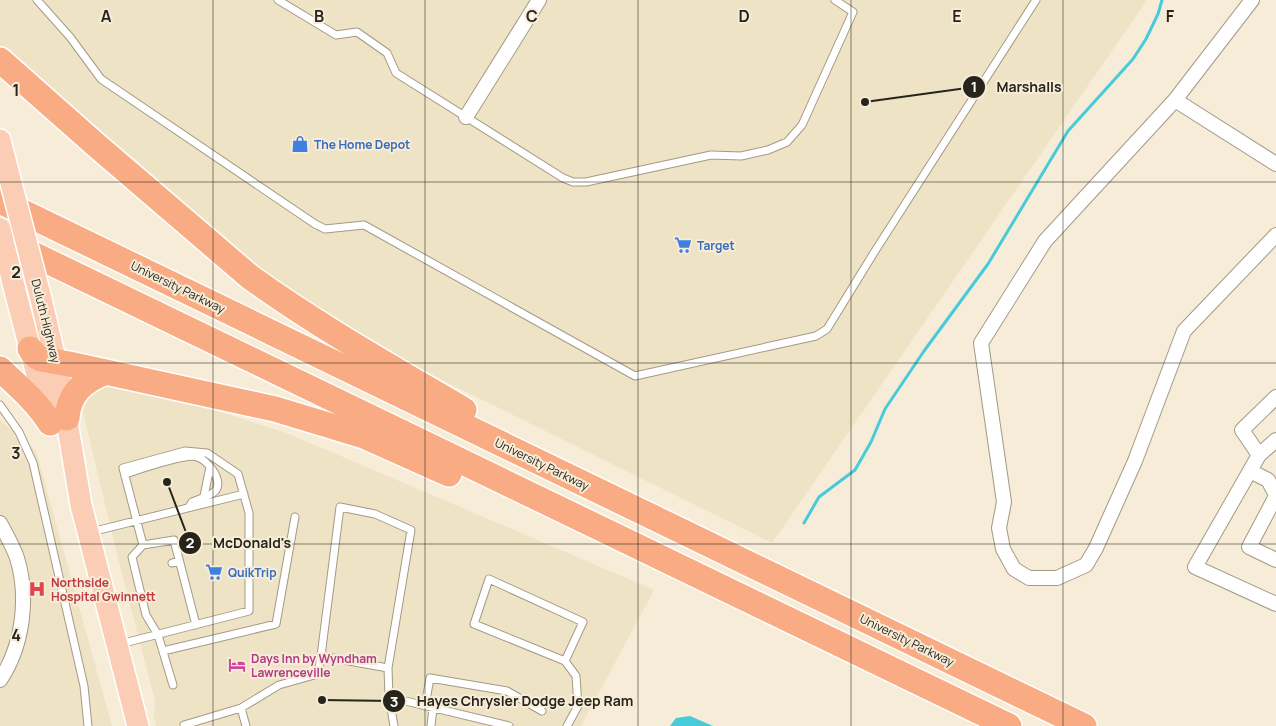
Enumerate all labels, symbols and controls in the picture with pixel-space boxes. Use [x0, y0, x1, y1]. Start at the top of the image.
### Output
text: A [101, 5, 112, 27]
text: B [314, 5, 324, 27]
text: C [526, 5, 538, 27]
text: D [738, 5, 750, 27]
text: E [952, 5, 962, 27]
text: F [1166, 5, 1175, 27]
callout: Marshalls [962, 72, 1072, 101]
text: 1 [971, 76, 977, 97]
text: Marshalls [996, 77, 1062, 96]
text: 1 [12, 79, 20, 101]
shop icon: The Home Depot [290, 134, 310, 154]
place label: The Home Depot [314, 136, 410, 153]
supermarket icon: Target [673, 235, 693, 255]
place label: Target [697, 237, 735, 254]
street label: University Parkway [128, 257, 229, 318]
text: 2 [11, 261, 21, 283]
street label: Duluth Highway [27, 277, 65, 366]
street label: University Parkway [492, 434, 593, 495]
text: 3 [11, 442, 21, 464]
callout: McDonald's [178, 528, 301, 557]
text: 2 [186, 532, 195, 553]
text: McDonald's [213, 533, 291, 552]
supermarket icon: QuikTrip [204, 562, 224, 582]
place label: QuikTrip [228, 564, 277, 581]
place label: Northside Hospital Gwinnett [51, 574, 156, 605]
hospital icon: Northside Hospital Gwinnett [27, 579, 47, 599]
street label: University Parkway [857, 610, 958, 671]
text: 4 [11, 624, 21, 646]
place label: Days Inn by Wyndham Lawrenceville [251, 650, 377, 681]
hotel icon: Days Inn by Wyndham Lawrenceville [227, 655, 247, 675]
callout: Hayes Chrysler Dodge Jeep Ram [381, 687, 643, 716]
text: 3 [390, 691, 398, 712]
text: Hayes Chrysler Dodge Jeep Ram [417, 691, 633, 710]

